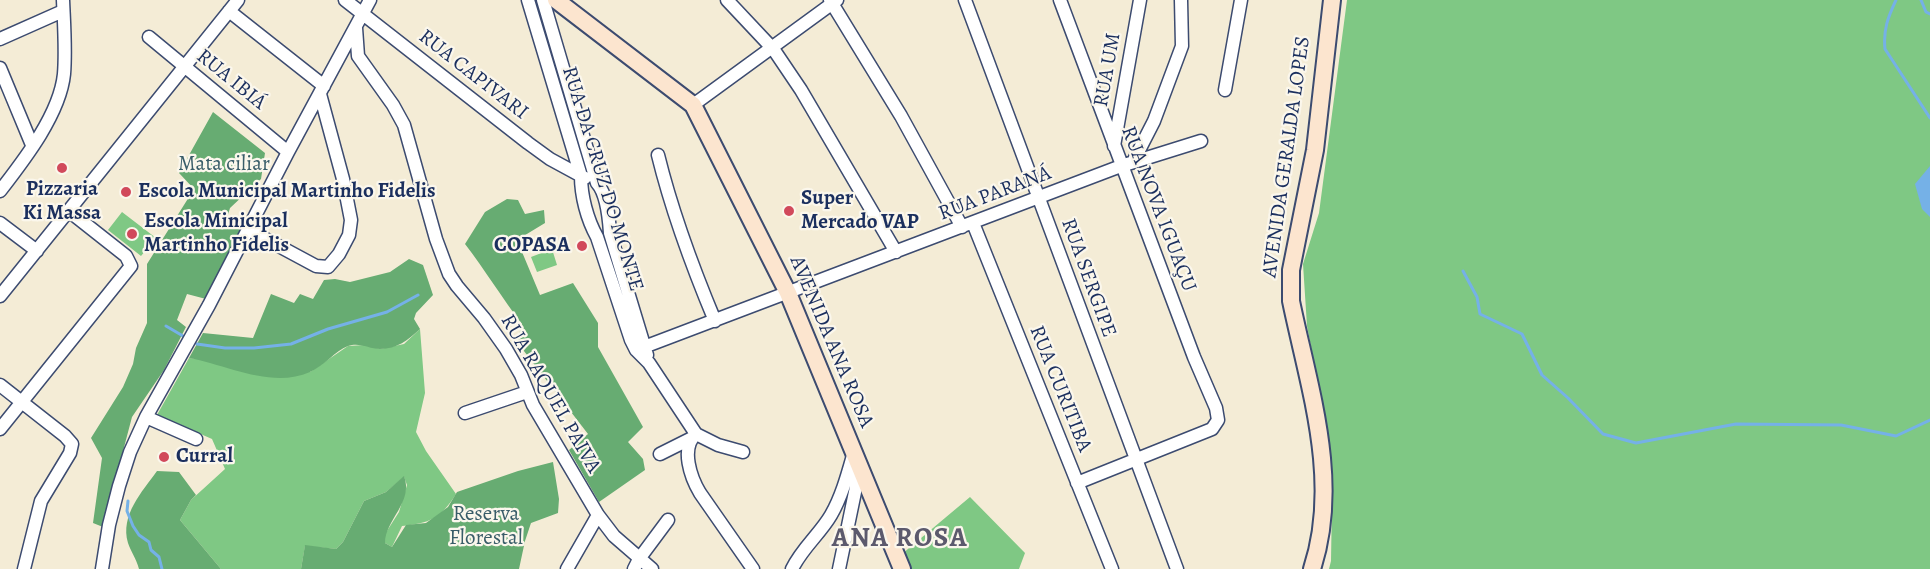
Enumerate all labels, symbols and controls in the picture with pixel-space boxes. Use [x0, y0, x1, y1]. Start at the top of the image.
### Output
street label: RUA CAPIVARI [413, 24, 533, 126]
street label: RUA UM [1089, 31, 1127, 109]
street label: AVENIDA GERALDA LOPES [1258, 35, 1316, 279]
street label: RUA IBIÁ [191, 44, 271, 116]
street label: RUA DA CRUZ DO MONTE [556, 63, 648, 295]
street label: RUA NOVA IGUAÇU [1115, 123, 1201, 295]
park label: Mata ciliar [178, 152, 270, 178]
marker: Pizzaria Ki Massa [55, 161, 69, 175]
street label: RUA PARANÁ [935, 161, 1055, 227]
place label: Pizzaria Ki Massa [23, 177, 101, 227]
place label: Escola Municipal Martinho Fidelis [138, 179, 435, 205]
marker: Escola Municipal Martinho Fidelis [119, 185, 133, 199]
place label: Super Mercado VAP [801, 186, 918, 236]
marker: Super Mercado VAP [782, 204, 796, 218]
place label: Escola Minicipal Martinho Fidelis [144, 209, 289, 259]
street label: RUA SERGIPE [1055, 215, 1121, 341]
marker: Escola Minicipal Martinho Fidelis [125, 227, 139, 241]
place label: COPASA [494, 233, 570, 259]
marker: COPASA [575, 239, 589, 253]
street label: AVENIDA ANA ROSA [783, 252, 879, 432]
street label: RUA RAQUEL PAIVA [494, 310, 606, 478]
street label: RUA CURITIBA [1023, 322, 1097, 456]
place label: Curral [176, 444, 233, 470]
marker: Curral [157, 450, 171, 464]
park label: Reserva Florestal [449, 502, 523, 552]
district label: ANA ROSA [832, 523, 968, 555]

